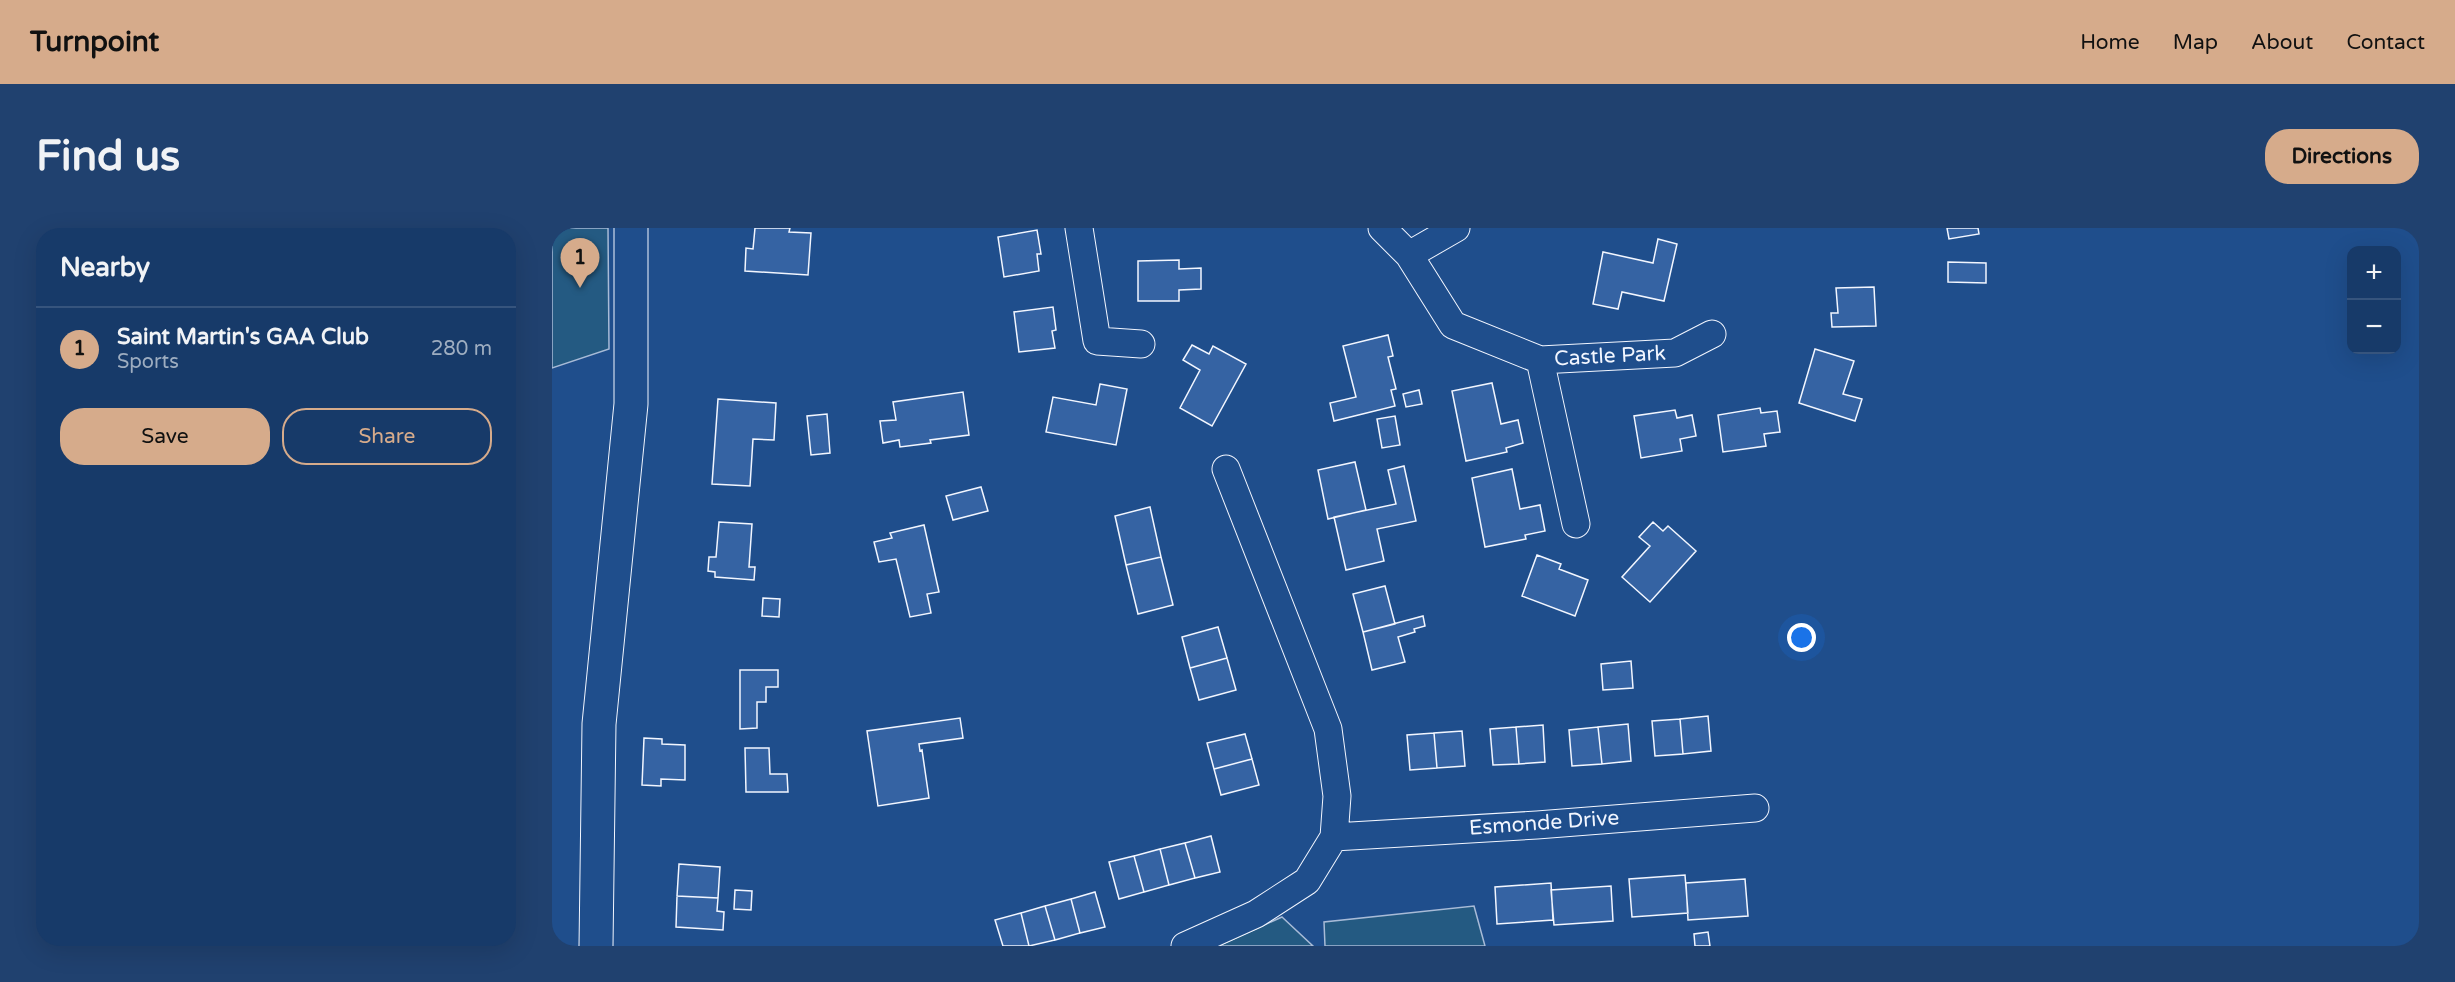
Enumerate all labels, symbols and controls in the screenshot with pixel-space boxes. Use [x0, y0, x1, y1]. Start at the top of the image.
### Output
text: Turnpoint [30, 25, 159, 59]
text: Home [2080, 30, 2140, 55]
text: Map [2173, 30, 2218, 55]
text: About [2251, 30, 2313, 55]
text: Contact [2346, 30, 2425, 55]
button: Directions [2265, 129, 2419, 184]
text: Find us [36, 131, 180, 182]
pin: 1 [561, 238, 600, 288]
map controls [2347, 246, 2401, 354]
button: + [2347, 246, 2401, 300]
text: Nearby [60, 252, 150, 283]
button: − [2347, 300, 2401, 354]
text: Saint Martin's GAA Club [117, 324, 369, 350]
text: 1 [73, 337, 86, 361]
text: 280 m [431, 337, 492, 361]
street label: Castle Park [1553, 341, 1667, 371]
text: Sports [117, 350, 179, 374]
button: Save [60, 408, 270, 465]
button: Share [282, 408, 492, 465]
your location [1787, 623, 1816, 652]
street label: Esmonde Drive [1468, 805, 1620, 841]

